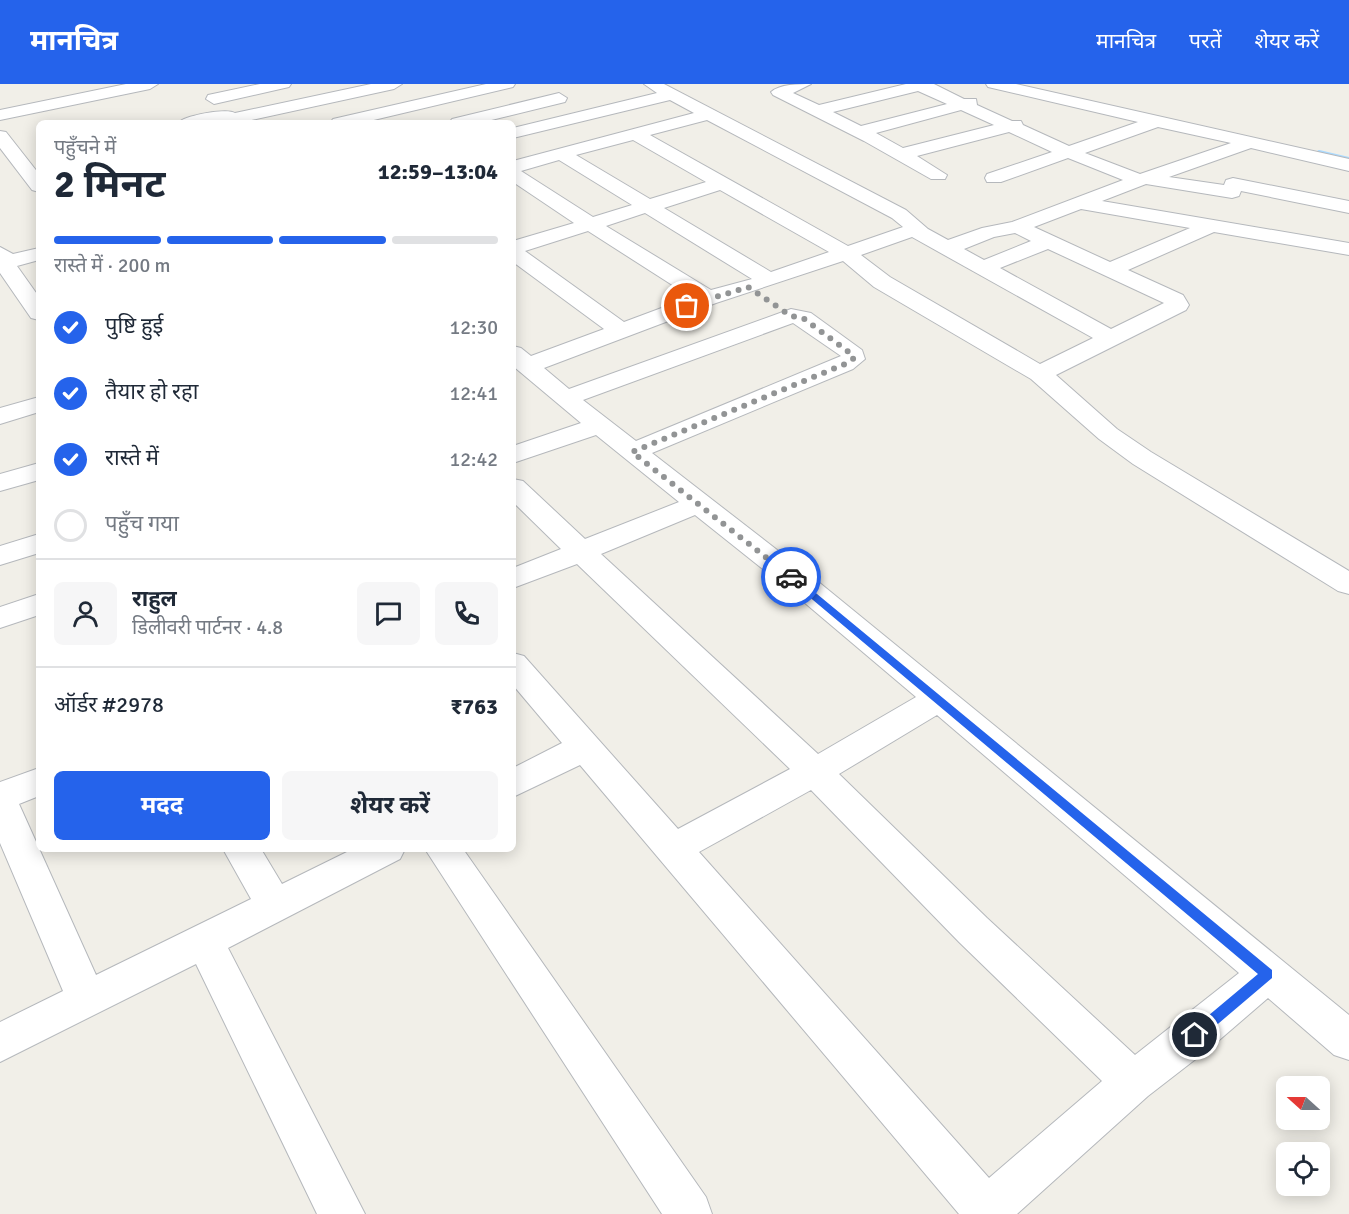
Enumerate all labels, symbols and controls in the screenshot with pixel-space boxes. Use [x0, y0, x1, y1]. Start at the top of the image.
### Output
text: मानचित्र [30, 24, 118, 58]
text: मानचित्र [1096, 28, 1156, 54]
text: परतें [1189, 28, 1222, 54]
text: शेयर करें [1255, 28, 1319, 54]
text: पहुँचने में [54, 135, 116, 160]
text: 12:59–13:04 [378, 158, 498, 185]
text: 2 मिनट [54, 160, 166, 208]
text: रास्ते में · 200 m [54, 253, 171, 278]
pin [661, 280, 712, 331]
icon: bag [670, 289, 703, 322]
icon: check [54, 311, 87, 344]
text: पुष्टि हुई [105, 312, 163, 339]
text: 12:30 [449, 315, 498, 340]
icon: check [54, 377, 87, 410]
text: तैयार हो रहा [105, 378, 198, 405]
text: 12:41 [449, 381, 498, 406]
icon: check [54, 443, 87, 476]
text: रास्ते में [105, 444, 159, 471]
text: 12:42 [449, 447, 498, 472]
text: पहुँच गया [105, 510, 179, 537]
courier [761, 547, 821, 607]
icon: car [775, 561, 808, 594]
button: person [54, 582, 117, 645]
button: chat [357, 582, 420, 645]
button: phone [435, 582, 498, 645]
text: राहुल [132, 585, 177, 612]
text: डिलीवरी पार्टनर · 4.8 [132, 615, 283, 640]
text: ऑर्डर #2978 [54, 691, 164, 718]
text: ₹763 [450, 693, 498, 720]
button: मदद [54, 771, 270, 840]
button: शेयर करें [282, 771, 498, 840]
pin [1169, 1009, 1220, 1060]
icon: home [1178, 1018, 1211, 1051]
north arrow [1276, 1076, 1330, 1130]
map controls [1276, 1076, 1330, 1196]
button: locate [1276, 1142, 1330, 1196]

